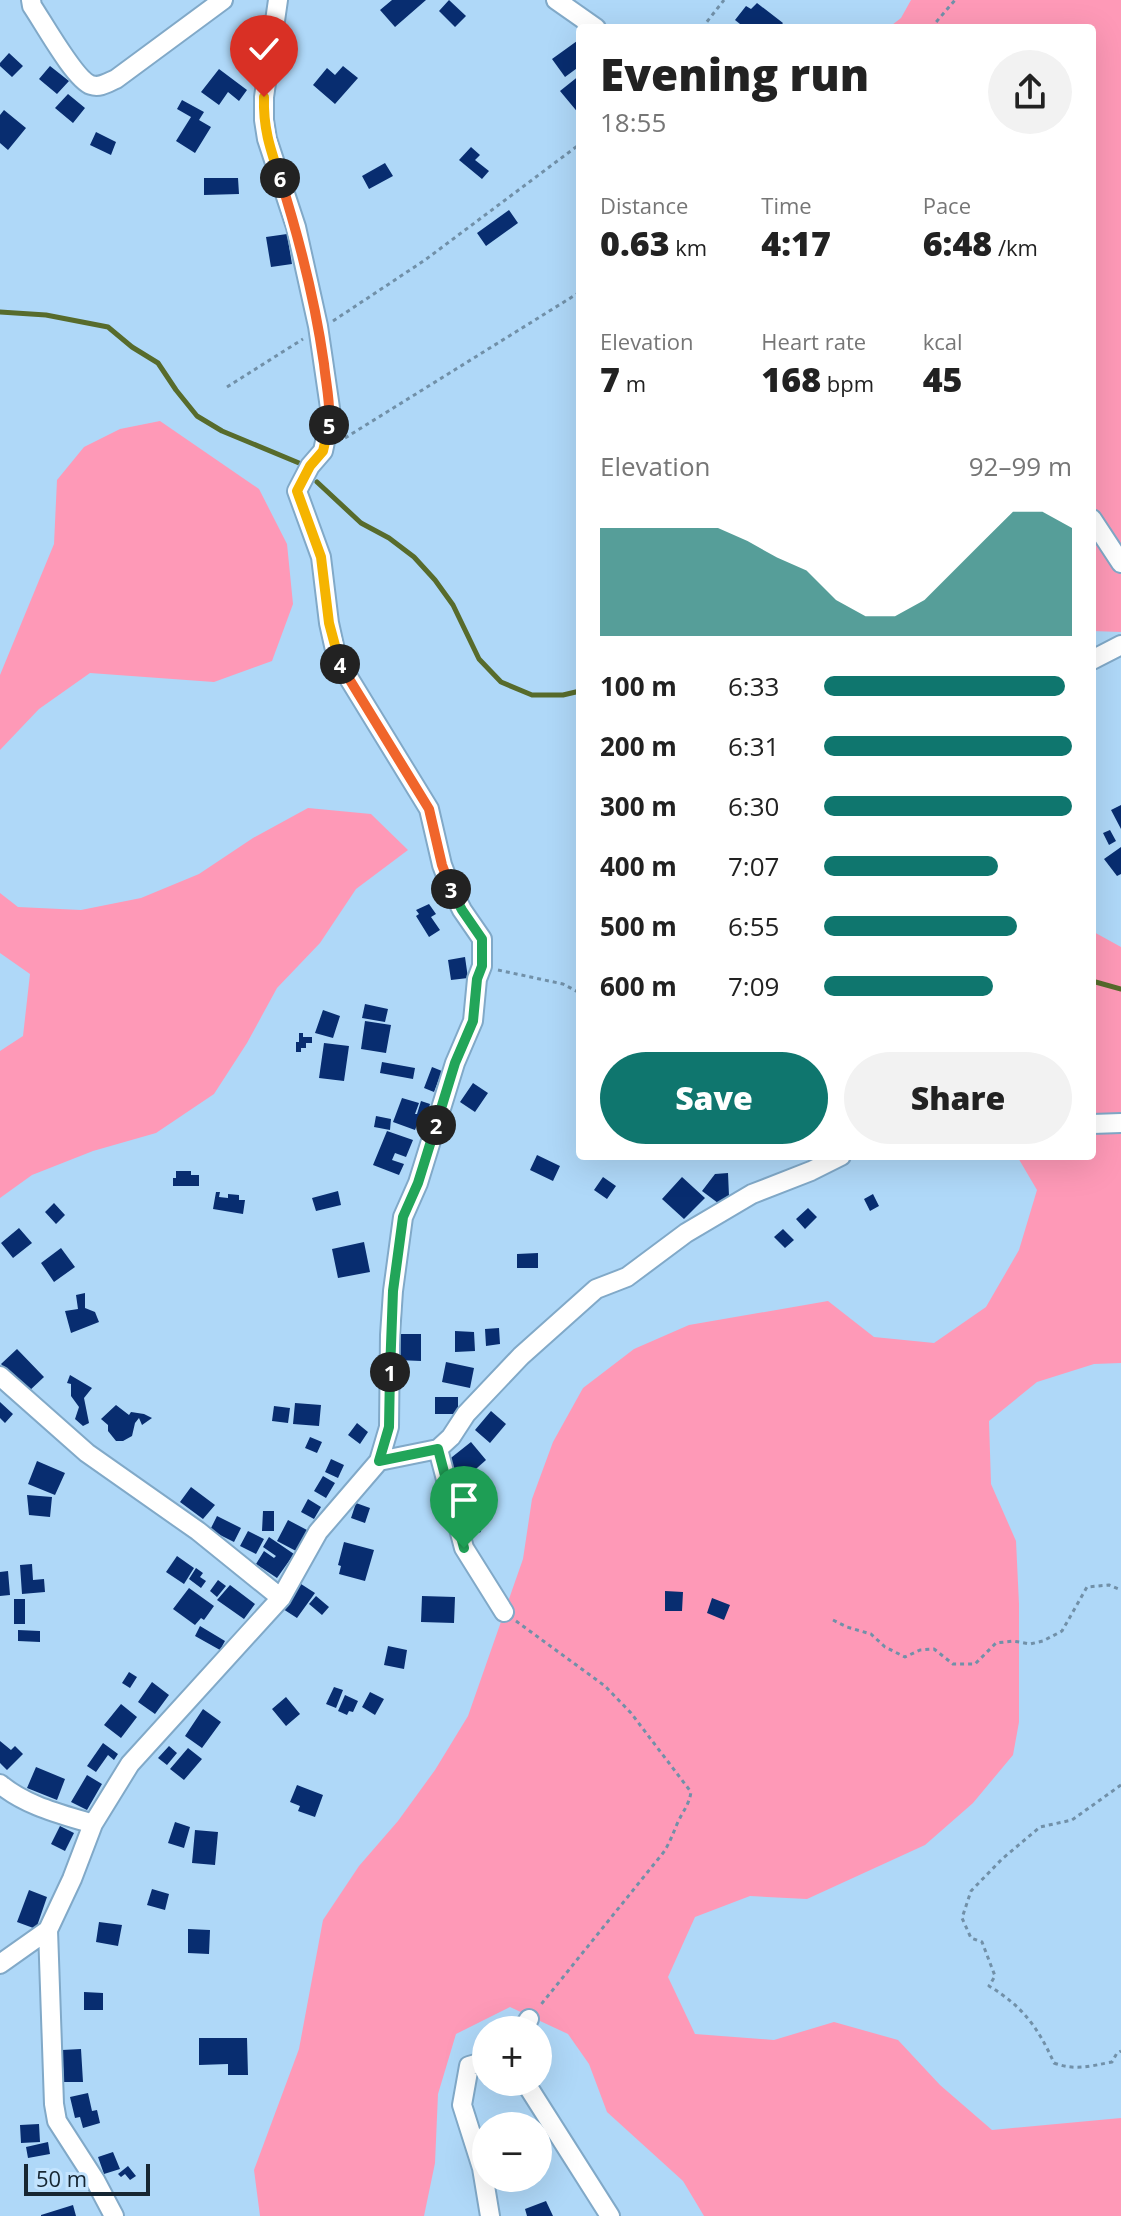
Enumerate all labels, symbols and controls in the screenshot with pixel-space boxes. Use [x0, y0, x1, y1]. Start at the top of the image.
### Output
pin [230, 15, 298, 97]
icon: check [242, 27, 286, 71]
text: Evening run [600, 44, 869, 104]
button: share [988, 50, 1072, 134]
text: 18:55 [600, 104, 666, 140]
pin: 6 [260, 158, 300, 198]
text: 6 [274, 163, 286, 193]
text: Distance [600, 190, 688, 220]
text: Time [761, 190, 812, 220]
text: Pace [923, 190, 971, 220]
text: 0.63 [600, 220, 670, 266]
text: 4:17 [761, 220, 831, 266]
text: 6:48 [923, 220, 992, 266]
text: km [670, 232, 707, 262]
text: /km [992, 232, 1038, 262]
text: Elevation [600, 326, 693, 356]
text: Heart rate [761, 326, 866, 356]
text: kcal [923, 326, 963, 356]
text: 7 [600, 356, 620, 402]
text: 168 [761, 356, 821, 402]
text: 45 [923, 356, 963, 402]
text: m [620, 368, 646, 398]
text: bpm [821, 368, 874, 398]
pin: 5 [309, 405, 349, 445]
text: 5 [323, 410, 335, 440]
text: Elevation [600, 448, 710, 484]
text: 92–99 m [969, 448, 1072, 484]
pin: 4 [320, 644, 360, 684]
text: 4 [334, 649, 346, 679]
text: 100 m [600, 668, 677, 704]
text: 6:33 [728, 668, 779, 704]
text: 200 m [600, 728, 677, 764]
text: 6:31 [728, 728, 779, 764]
text: 300 m [600, 788, 677, 824]
text: 6:30 [728, 788, 779, 824]
text: 400 m [600, 848, 677, 884]
text: 7:07 [728, 848, 779, 884]
pin: 3 [431, 869, 471, 909]
text: 3 [445, 874, 457, 904]
text: 500 m [600, 908, 677, 944]
text: 6:55 [728, 908, 779, 944]
text: 600 m [600, 968, 677, 1004]
text: 7:09 [728, 968, 779, 1004]
button: Save [600, 1052, 828, 1144]
button: Share [844, 1052, 1072, 1144]
pin: 2 [416, 1105, 456, 1145]
text: 2 [430, 1110, 442, 1140]
pin: 1 [370, 1352, 410, 1392]
text: 1 [384, 1357, 396, 1387]
pin [430, 1466, 498, 1548]
icon: arrive [442, 1478, 486, 1522]
map controls [472, 2016, 552, 2192]
button: + [472, 2016, 552, 2096]
button: − [472, 2112, 552, 2192]
scale bar [24, 2160, 150, 2196]
text: 50 m [36, 2163, 87, 2193]

